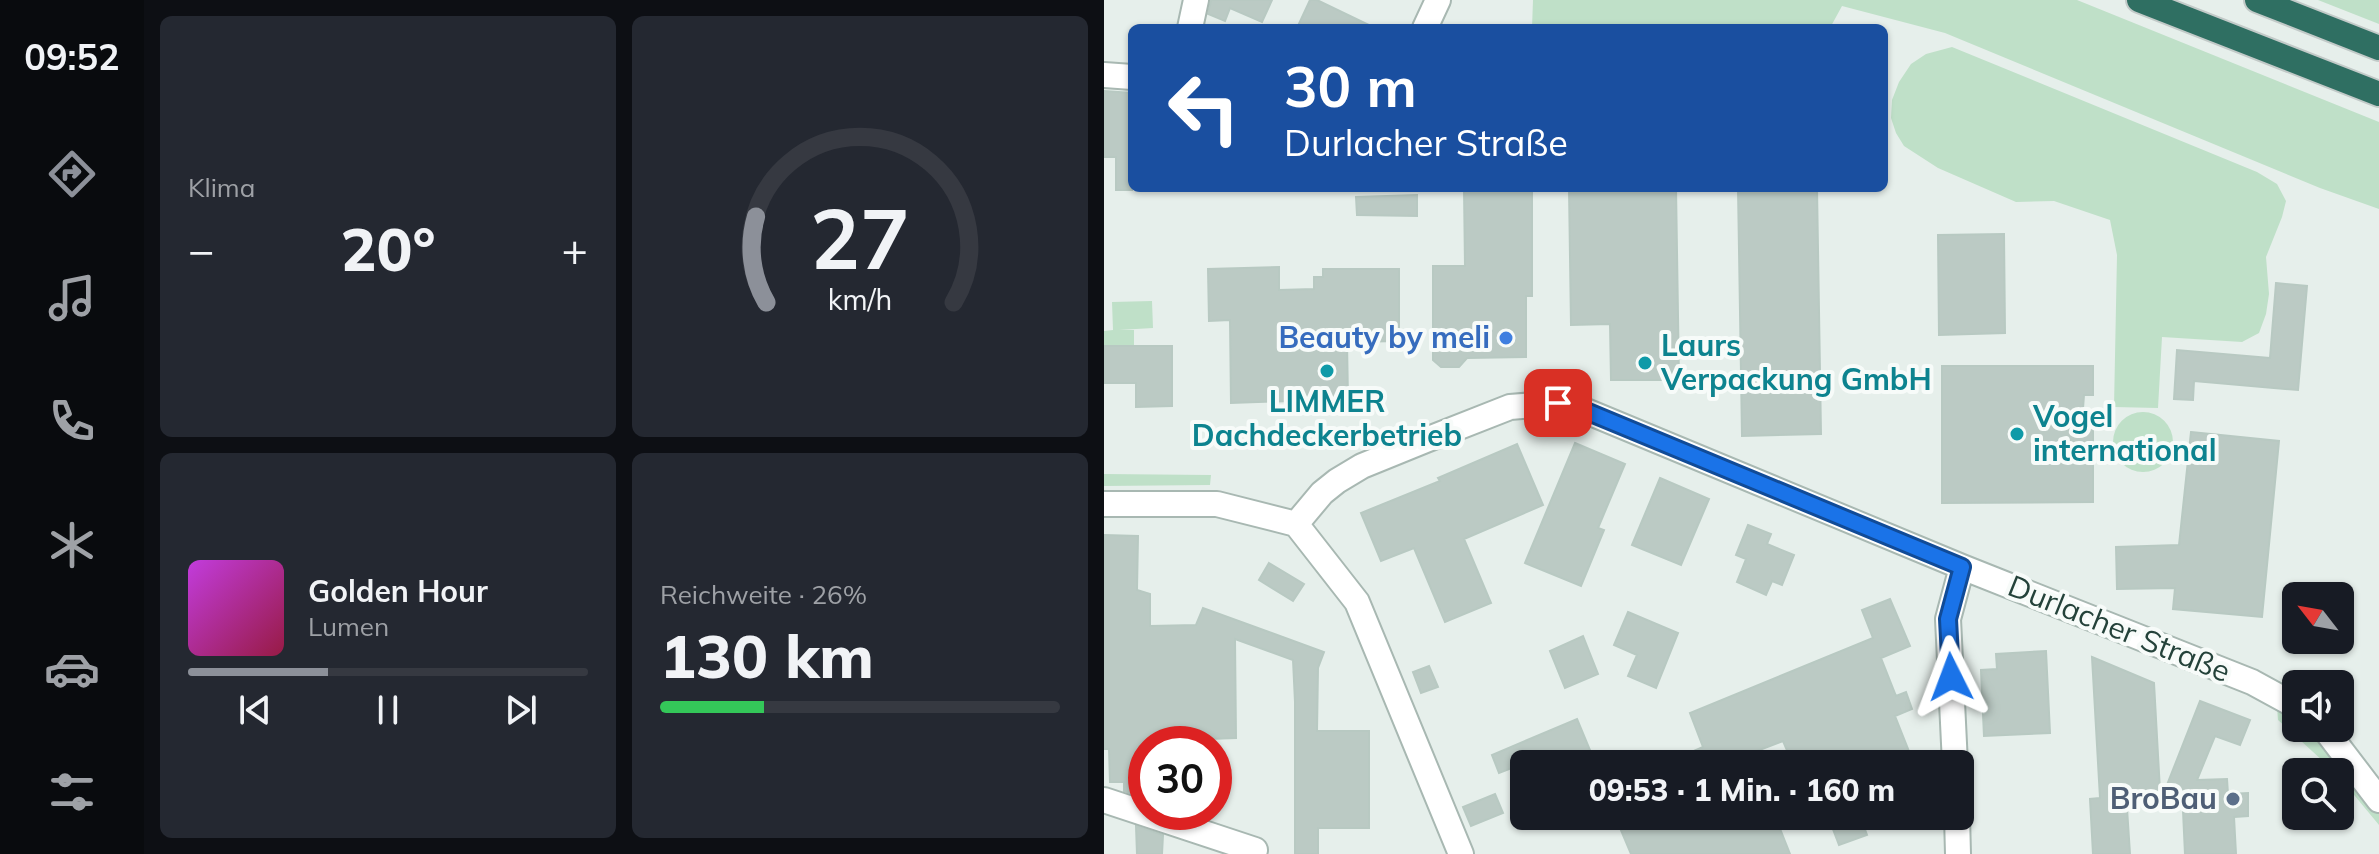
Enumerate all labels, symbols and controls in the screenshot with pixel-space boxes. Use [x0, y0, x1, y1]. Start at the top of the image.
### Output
text: 09:52 [24, 34, 120, 79]
text: 30 m [1284, 51, 1417, 121]
icon: left [1152, 56, 1256, 160]
text: Durlacher Straße [1284, 120, 1568, 165]
icon: directions [44, 146, 100, 202]
text: Klima [188, 171, 255, 204]
text: 27 [810, 184, 910, 289]
text: 20° [340, 211, 436, 286]
text: − [188, 222, 214, 277]
text: + [562, 222, 588, 277]
icon: music [44, 270, 100, 326]
text: km/h [828, 281, 892, 317]
place label: Beauty by meli [1278, 318, 1490, 356]
place label: Laurs Verpackung GmbH [1660, 326, 1932, 398]
marker: Beauty by meli [1497, 329, 1515, 347]
marker: Laurs Verpackung GmbH [1636, 354, 1654, 372]
marker: LIMMER Dachdeckerbetrieb [1318, 362, 1336, 380]
pin [1524, 369, 1592, 437]
icon: arrive [1536, 381, 1580, 425]
place label: LIMMER Dachdeckerbetrieb [1192, 382, 1462, 454]
icon: phone [44, 393, 100, 449]
place label: Vogel international [2032, 397, 2217, 469]
marker: Vogel international [2008, 425, 2026, 443]
icon: climate [44, 517, 100, 573]
street label: Durlacher Straße [2003, 566, 2236, 690]
text: Golden Hour [308, 572, 488, 610]
text: Reichweite · 26% [660, 578, 867, 611]
north arrow [2282, 582, 2354, 654]
map controls [2282, 582, 2354, 830]
text: Lumen [308, 610, 389, 643]
text: 130 km [660, 618, 874, 693]
position arrow [1909, 635, 1993, 719]
icon: car [44, 641, 100, 697]
button: sound [2282, 670, 2354, 742]
icon: previous [233, 688, 277, 732]
icon: pause [366, 688, 410, 732]
icon: next [499, 688, 543, 732]
speed limit sign: 30 [1128, 726, 1232, 830]
button: search [2282, 758, 2354, 830]
icon: filters [44, 764, 100, 820]
text: 09:53 · 1 Min. · 160 m [1589, 771, 1895, 809]
place label: BroBau [2110, 779, 2217, 817]
marker: BroBau [2224, 790, 2242, 808]

